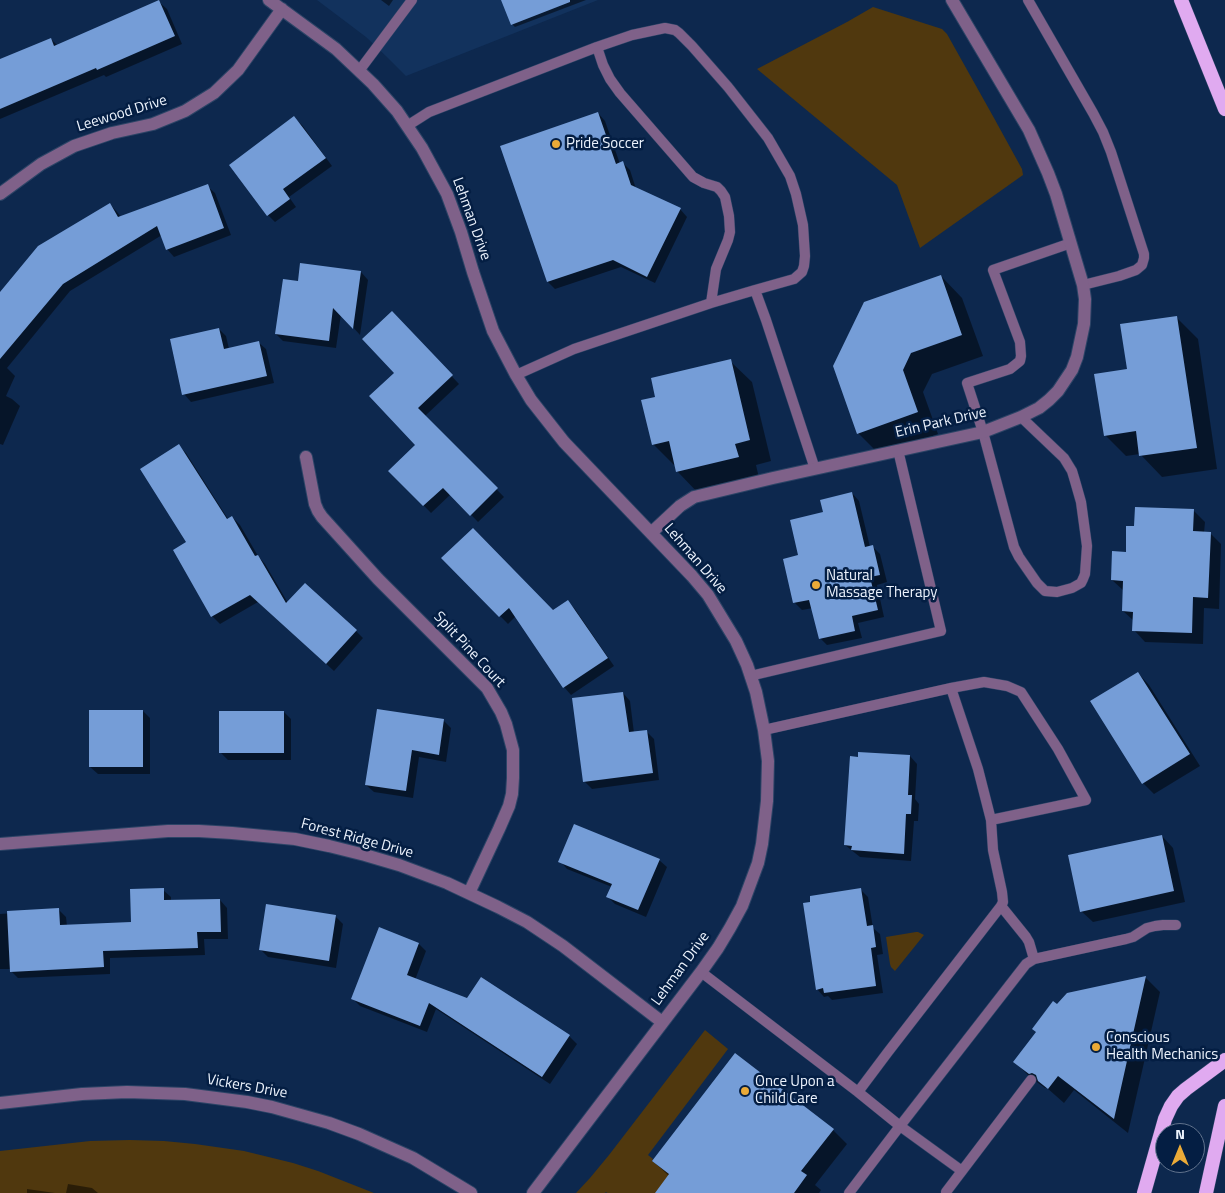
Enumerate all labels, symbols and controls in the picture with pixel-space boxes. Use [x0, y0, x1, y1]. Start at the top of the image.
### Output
street label: Leewood Drive [75, 92, 169, 136]
place label: Pride Soccer [566, 135, 644, 153]
marker: Pride Soccer [550, 138, 562, 150]
street label: Lehman Drive [448, 175, 494, 263]
street label: Erin Park Drive [894, 404, 988, 442]
street label: Lehman Drive [660, 520, 730, 598]
place label: Natural Massage Therapy [826, 567, 937, 602]
marker: Natural Massage Therapy [810, 579, 822, 591]
street label: Split Pine Court [429, 608, 509, 692]
street label: Forest Ridge Drive [299, 815, 415, 863]
street label: Lehman Drive [648, 929, 714, 1009]
place label: Conscious Health Mechanics [1106, 1029, 1218, 1064]
marker: Conscious Health Mechanics [1090, 1041, 1102, 1053]
street label: Vickers Drive [205, 1071, 289, 1103]
place label: Once Upon a Child Care [755, 1073, 835, 1108]
marker: Once Upon a Child Care [739, 1085, 751, 1097]
north arrow [1155, 1123, 1205, 1173]
text: N [1175, 1123, 1185, 1144]

